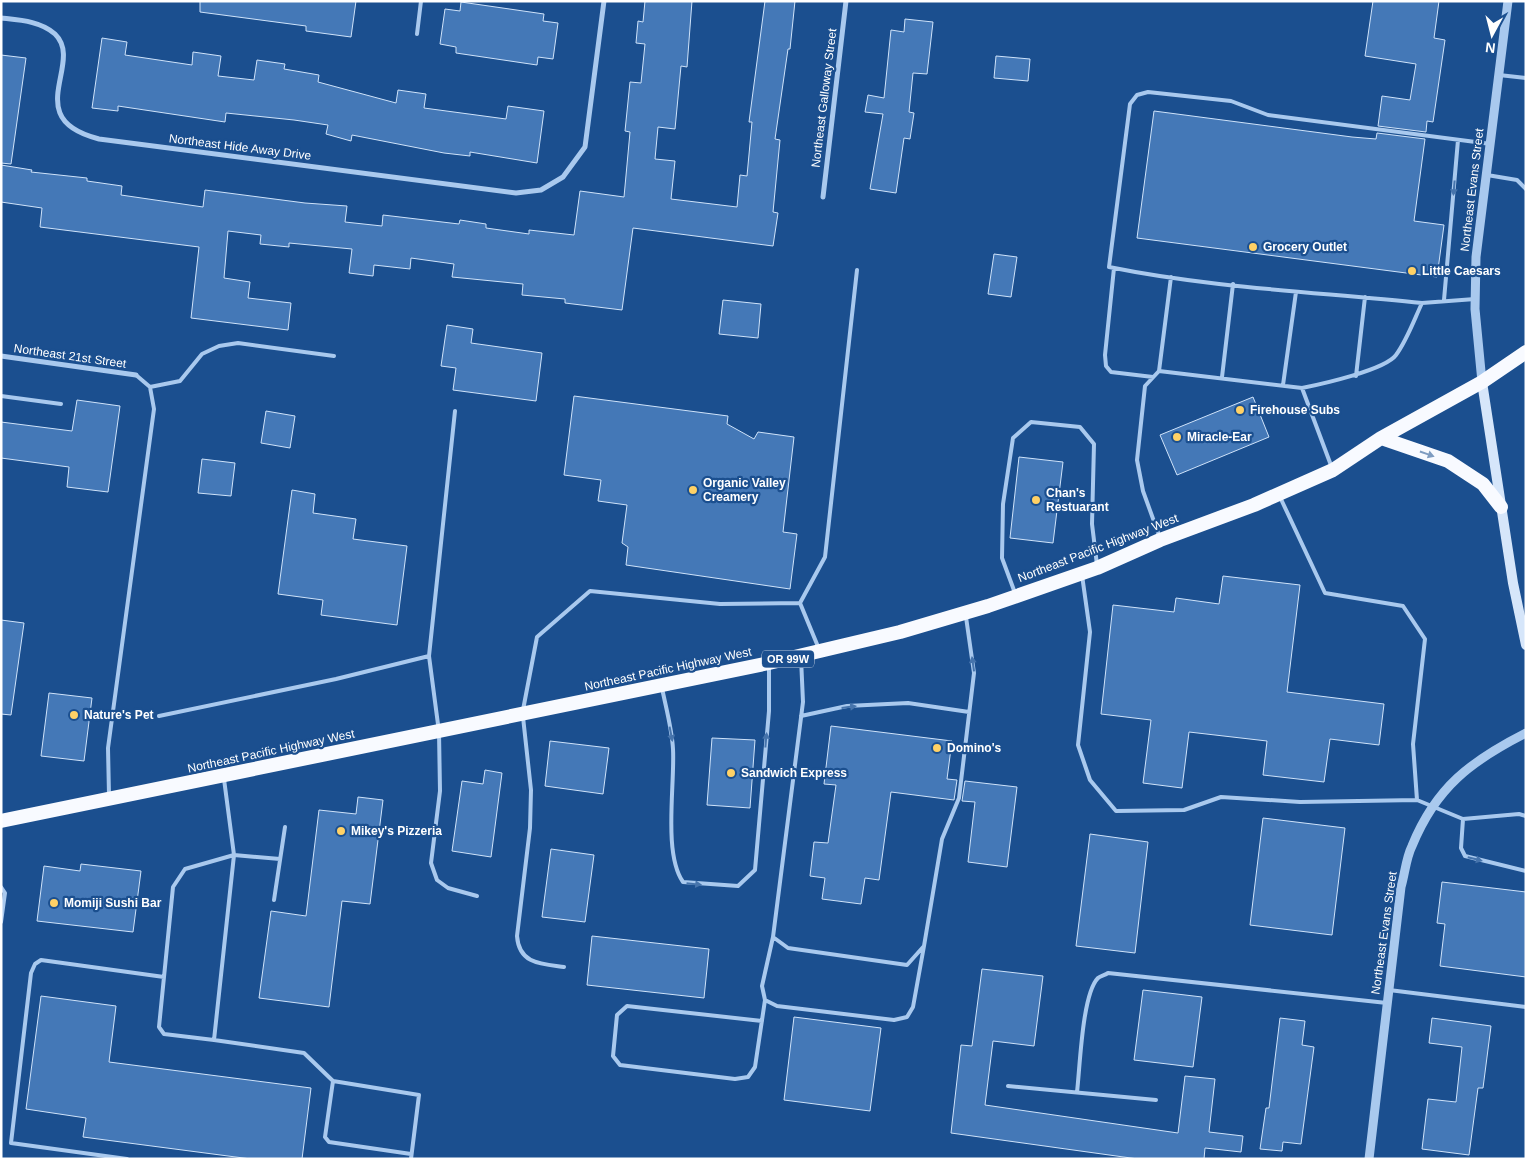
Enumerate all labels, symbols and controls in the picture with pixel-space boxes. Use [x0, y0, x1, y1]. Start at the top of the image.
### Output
north arrow [1467, 10, 1517, 60]
street label: Northeast Galloway Street [809, 27, 840, 168]
text: N [1484, 39, 1496, 56]
street label: Northeast Evans Street [1457, 127, 1487, 252]
street label: Northeast Hide Away Drive [168, 131, 312, 163]
one-way arrow [1450, 180, 1458, 196]
place label: Grocery Outlet [1263, 240, 1347, 254]
marker: Grocery Outlet [1247, 241, 1259, 253]
place label: Little Caesars [1422, 264, 1501, 278]
marker: Little Caesars [1406, 265, 1418, 277]
street label: Northeast 21st Street [13, 341, 128, 371]
place label: Firehouse Subs [1250, 403, 1340, 417]
marker: Firehouse Subs [1234, 404, 1246, 416]
place label: Miracle-Ear [1187, 430, 1252, 444]
marker: Miracle-Ear [1171, 431, 1183, 443]
one-way arrow [1420, 450, 1435, 458]
place label: Organic Valley Creamery [703, 476, 786, 504]
marker: Organic Valley Creamery [687, 484, 699, 496]
place label: Chan's Restuarant [1046, 486, 1109, 514]
marker: Chan's Restuarant [1030, 494, 1042, 506]
street label: Northeast Pacific Highway West [1016, 511, 1181, 585]
street label: Northeast Pacific Highway West [583, 644, 753, 694]
road number: OR 99W [762, 651, 814, 668]
one-way arrow [968, 655, 976, 671]
one-way arrow [841, 703, 857, 711]
place label: Nature's Pet [84, 708, 154, 722]
marker: Nature's Pet [68, 709, 80, 721]
street label: Northeast Pacific Highway West [186, 726, 356, 776]
one-way arrow [667, 726, 675, 742]
one-way arrow [763, 732, 771, 748]
place label: Domino's [947, 741, 1002, 755]
marker: Domino's [931, 742, 943, 754]
place label: Sandwich Express [741, 766, 847, 780]
marker: Sandwich Express [725, 767, 737, 779]
place label: Mikey's Pizzeria [351, 824, 442, 838]
marker: Mikey's Pizzeria [335, 825, 347, 837]
one-way arrow [1467, 855, 1482, 863]
street label: Northeast Evans Street [1368, 870, 1400, 995]
one-way arrow [686, 880, 702, 888]
place label: Momiji Sushi Bar [64, 896, 162, 910]
marker: Momiji Sushi Bar [48, 897, 60, 909]

